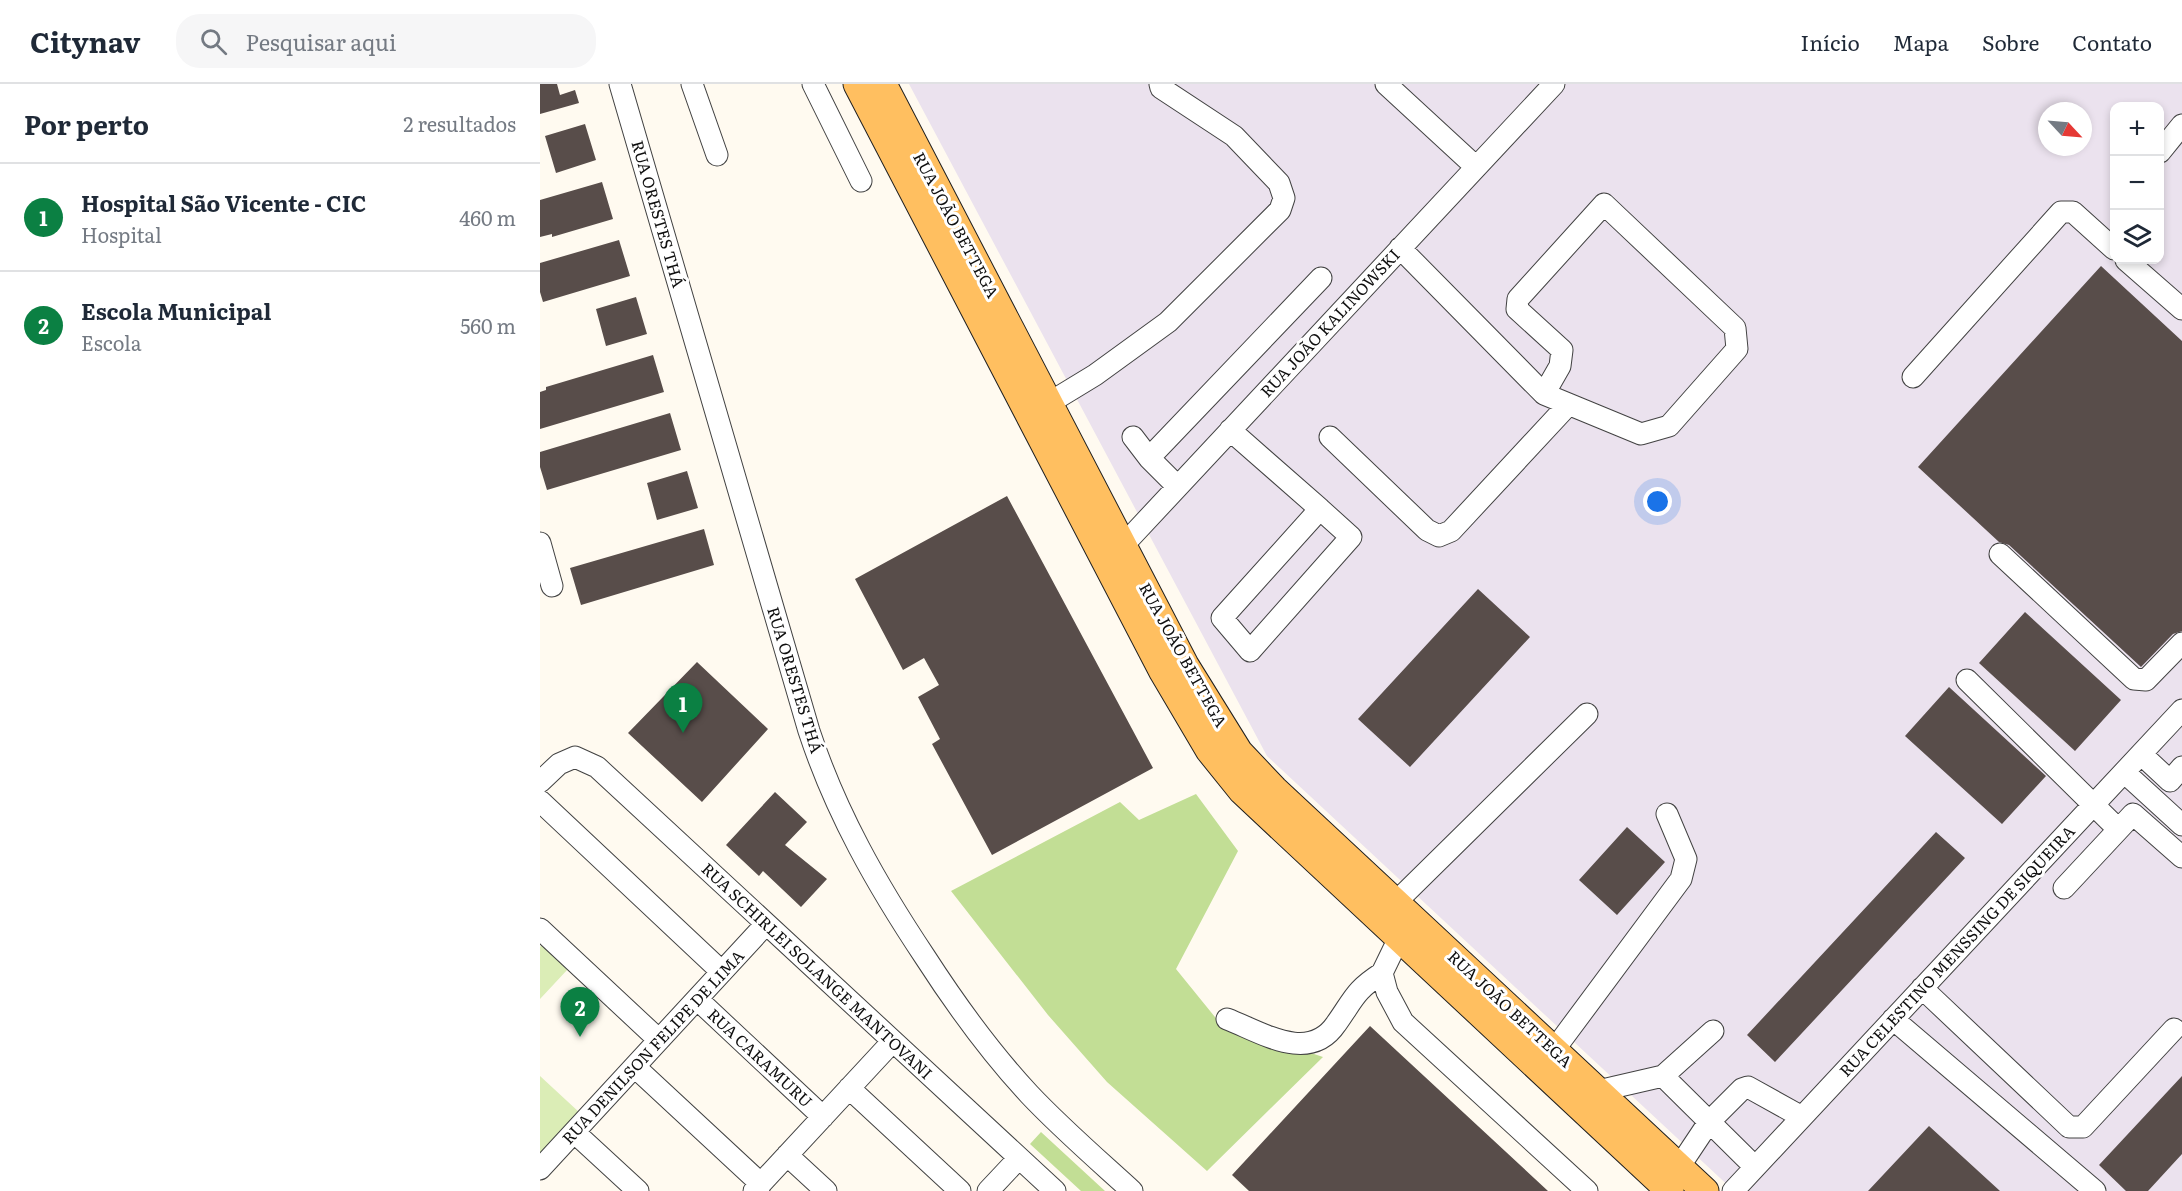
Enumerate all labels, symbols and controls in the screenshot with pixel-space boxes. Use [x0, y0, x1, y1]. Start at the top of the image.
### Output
search box [176, 14, 596, 68]
text: Citynav [30, 20, 140, 62]
icon: search [197, 25, 230, 58]
text: Pesquisar aqui [245, 25, 396, 58]
text: Início [1801, 26, 1860, 57]
text: Mapa [1893, 26, 1949, 57]
text: Sobre [1982, 26, 2039, 57]
text: Contato [2072, 26, 2152, 57]
north arrow [2038, 102, 2092, 156]
map controls [2110, 102, 2164, 264]
button: + [2110, 102, 2164, 156]
text: Por perto [24, 104, 149, 143]
text: 2 resultados [403, 108, 516, 138]
street label: RUA ORESTES THÁ [626, 137, 692, 290]
street label: RUA JOÃO BETTEGA [908, 147, 1006, 302]
button: − [2110, 156, 2164, 210]
text: Hospital São Vicente - CIC [81, 186, 366, 219]
text: 1 [39, 202, 48, 232]
text: 460 m [459, 202, 516, 232]
button: layers [2110, 210, 2164, 264]
text: Hospital [81, 219, 162, 249]
street label: RUA JOÃO KALINOWSKI [1254, 243, 1405, 402]
text: Escola Municipal [81, 294, 271, 327]
text: 2 [38, 310, 49, 340]
text: 560 m [460, 310, 516, 340]
text: Escola [81, 327, 142, 357]
your location [1643, 487, 1672, 516]
street label: RUA JOÃO BETTEGA [1134, 578, 1234, 732]
street label: RUA ORESTES THÁ [762, 603, 830, 756]
pin: 1 [664, 684, 702, 733]
street label: RUA CELESTINO MENSSING DE SIQUEIRA [1833, 819, 2080, 1081]
street label: RUA SCHIRLEI SOLANGE MANTOVANI [697, 856, 939, 1084]
street label: RUA DENILSON FELIPE DE LIMA [556, 944, 749, 1149]
street label: RUA JOÃO BETTEGA [1443, 944, 1578, 1073]
pin: 2 [560, 988, 600, 1037]
street label: RUA CARAMURU [703, 1002, 819, 1112]

